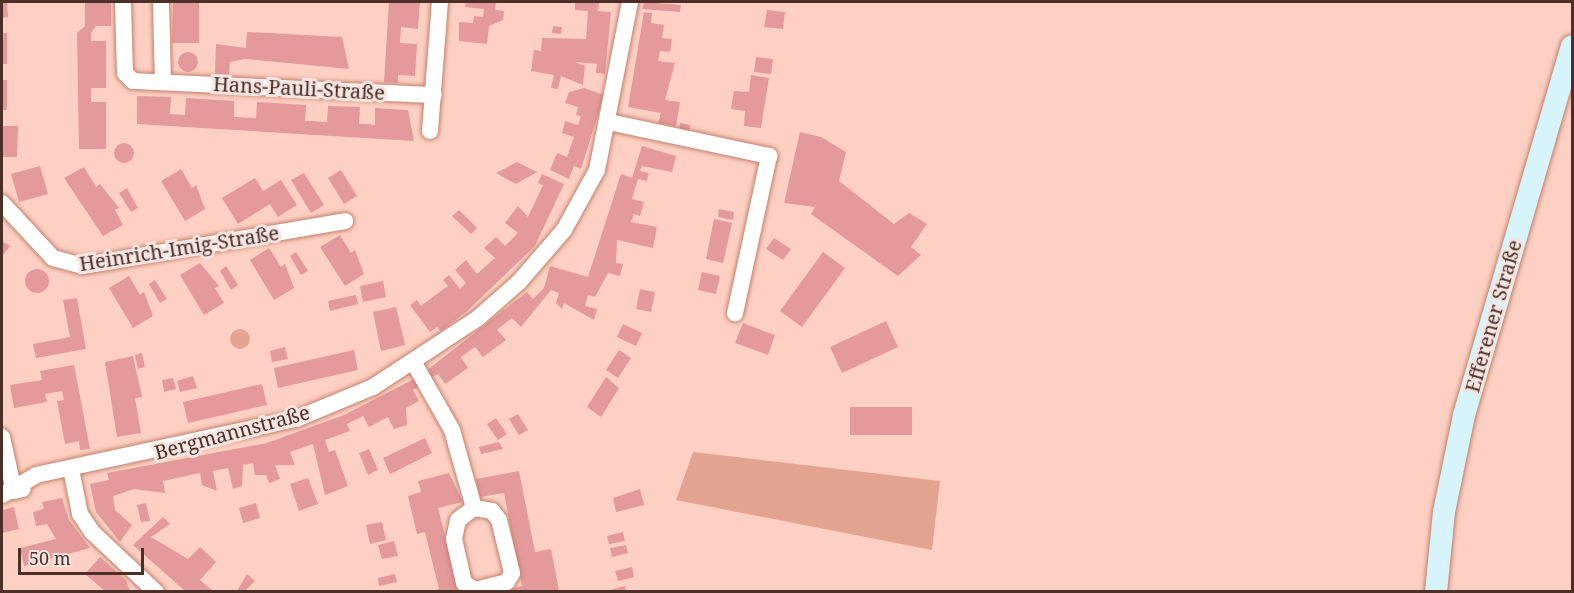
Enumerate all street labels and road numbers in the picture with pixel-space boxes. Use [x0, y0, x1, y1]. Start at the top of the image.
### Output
street label: Hans-Pauli-Straße [213, 72, 385, 104]
street label: Heinrich-Imig-Straße [77, 220, 281, 276]
street label: Efferener Straße [1460, 237, 1526, 395]
street label: Bergmannstraße [152, 400, 312, 464]

